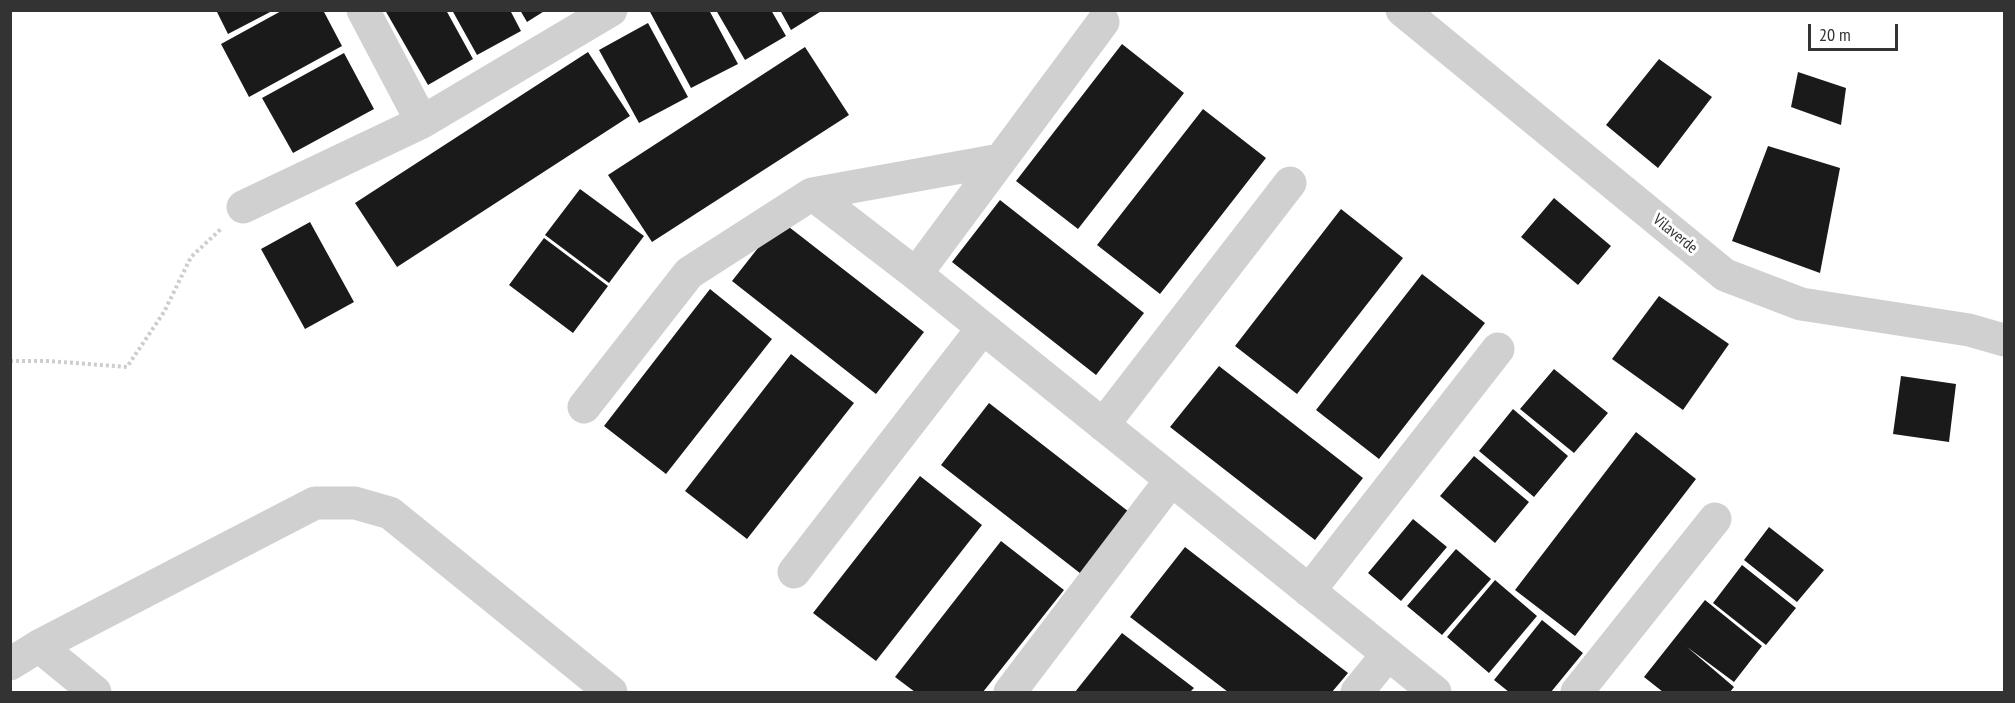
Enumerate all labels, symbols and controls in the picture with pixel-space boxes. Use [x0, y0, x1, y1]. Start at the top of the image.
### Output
scale bar [1811, 12, 1901, 50]
text: 20 m [1819, 23, 1851, 46]
street label: Vilaverde [1649, 210, 1701, 258]

